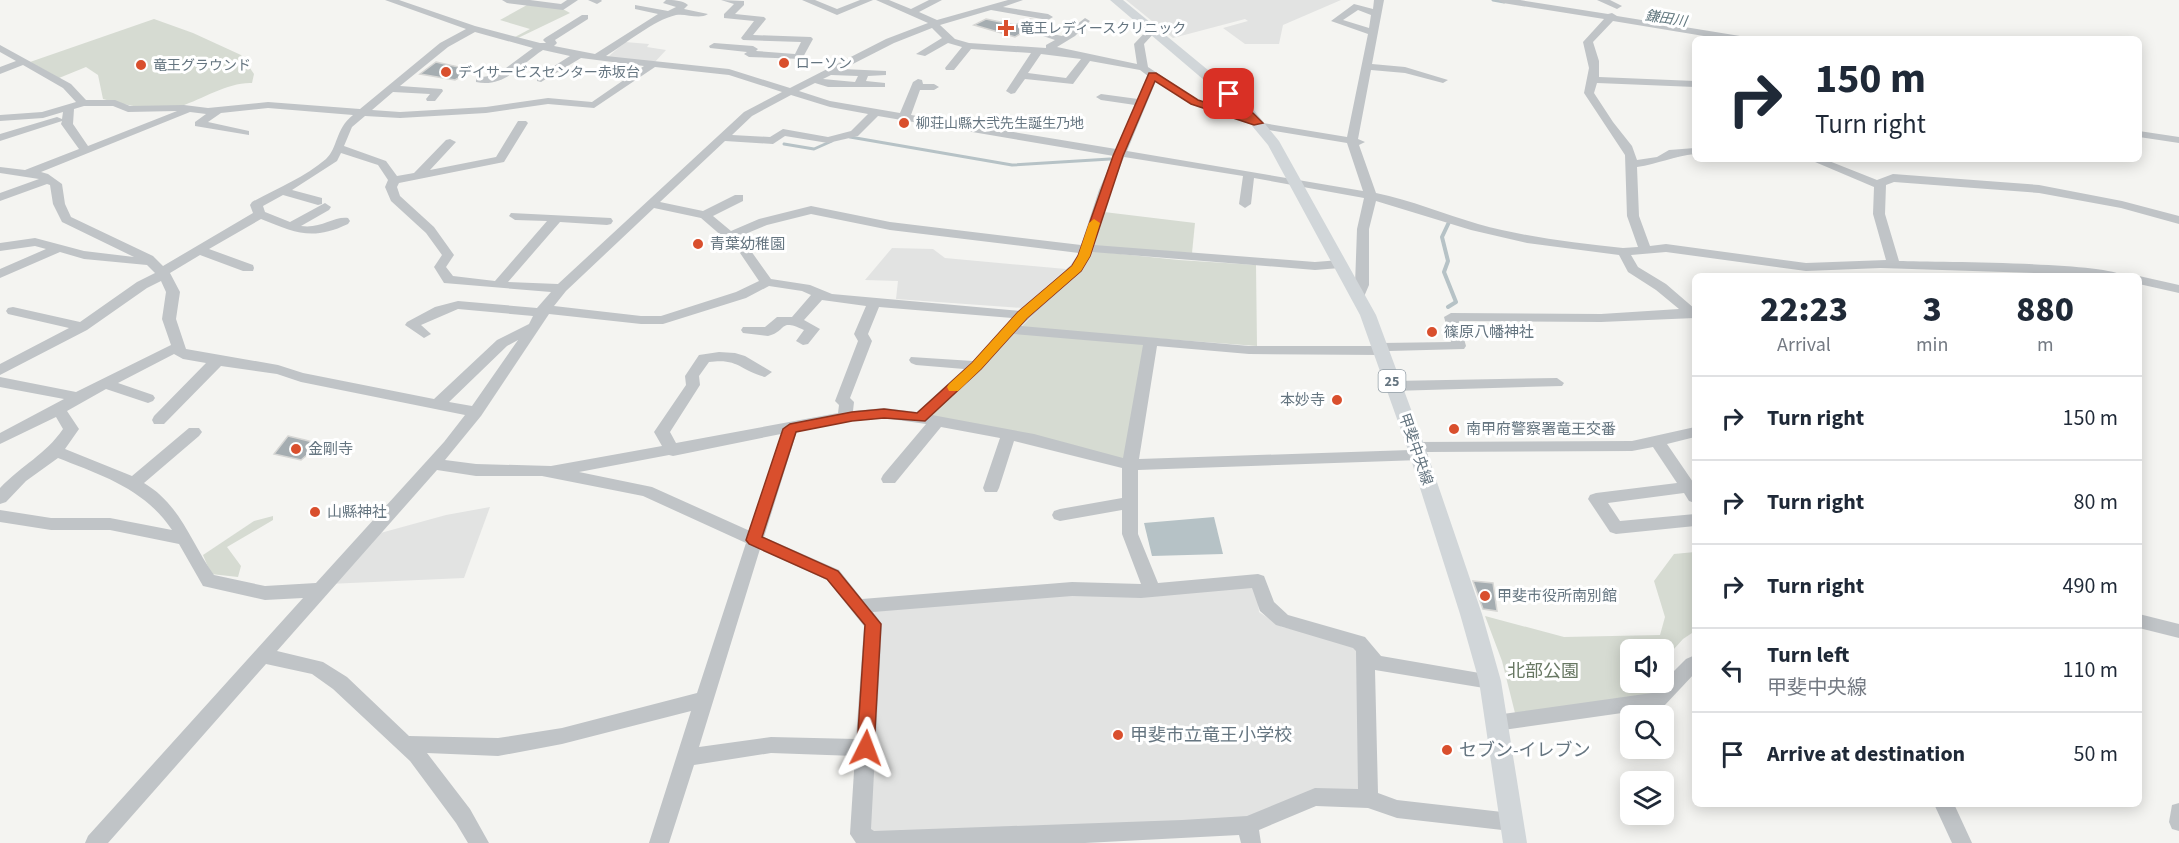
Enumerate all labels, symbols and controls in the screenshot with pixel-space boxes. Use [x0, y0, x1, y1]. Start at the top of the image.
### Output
water label: 鎌田川 [1644, 6, 1690, 32]
marker: 竜王レディースクリニック [997, 19, 1015, 37]
place label: 竜王レディースクリニック [1020, 19, 1186, 39]
text: 150 m [1815, 49, 1926, 109]
place label: ローソン [796, 54, 852, 74]
place label: 竜王グラウンド [153, 56, 251, 76]
marker: ローソン [777, 56, 791, 70]
marker: 竜王グラウンド [134, 58, 148, 72]
icon: right [1716, 60, 1794, 138]
place label: デイサービスセンター赤坂台 [458, 63, 640, 83]
marker: デイサービスセンター赤坂台 [439, 65, 453, 79]
pin [1203, 68, 1254, 119]
icon: arrive [1212, 77, 1245, 110]
text: Turn right [1815, 105, 1926, 144]
place label: 柳荘山縣大弐先生誕生乃地 [916, 114, 1084, 134]
marker: 柳荘山縣大弐先生誕生乃地 [897, 116, 911, 130]
place label: 青葉幼稚園 [710, 234, 785, 255]
marker: 青葉幼稚園 [691, 237, 705, 251]
text: 22:23 [1760, 284, 1848, 335]
text: 3 [1923, 284, 1942, 335]
text: 880 [2016, 284, 2074, 335]
place label: 篠原八幡神社 [1444, 322, 1534, 343]
marker: 篠原八幡神社 [1425, 325, 1439, 339]
text: Arrival [1777, 331, 1831, 359]
text: min [1916, 331, 1948, 359]
text: m [2037, 331, 2053, 359]
road number: 25 [1378, 370, 1406, 392]
place label: 本妙寺 [1280, 390, 1325, 411]
marker: 本妙寺 [1330, 393, 1344, 407]
icon: right [1716, 402, 1749, 435]
text: Turn right [1767, 402, 1864, 434]
text: 150 m [2063, 402, 2118, 434]
street label: 甲斐中央線 [1393, 410, 1438, 488]
place label: 南甲府警察署竜王交番 [1466, 419, 1616, 440]
marker: 南甲府警察署竜王交番 [1447, 422, 1461, 436]
place label: 金剛寺 [308, 439, 353, 460]
marker: 金剛寺 [289, 442, 303, 456]
icon: right [1716, 486, 1749, 519]
text: Turn right [1767, 486, 1864, 518]
text: 80 m [2073, 486, 2118, 518]
place label: 山縣神社 [327, 502, 387, 523]
marker: 山縣神社 [308, 505, 322, 519]
icon: right [1716, 570, 1749, 603]
text: Turn right [1767, 570, 1864, 602]
text: 490 m [2063, 570, 2118, 602]
place label: 甲斐市役所南別館 [1497, 586, 1617, 607]
marker: 甲斐市役所南別館 [1478, 589, 1492, 603]
map controls [1620, 639, 1674, 825]
button: sound [1620, 639, 1674, 693]
text: Turn left [1767, 639, 1849, 671]
icon: left [1716, 654, 1749, 687]
text: 110 m [2063, 654, 2118, 686]
park label: 北部公園 [1507, 659, 1579, 684]
text: 甲斐中央線 [1767, 674, 1867, 702]
button: search [1620, 705, 1674, 759]
position arrow [834, 716, 898, 780]
place label: 甲斐市立竜王小学校 [1130, 723, 1292, 748]
marker: 甲斐市立竜王小学校 [1111, 728, 1125, 742]
place label: セブン-イレブン [1459, 738, 1591, 763]
icon: arrive [1716, 738, 1749, 771]
text: Arrive at destination [1767, 738, 1965, 770]
text: 50 m [2073, 738, 2118, 770]
marker: セブン-イレブン [1440, 743, 1454, 757]
button: layers [1620, 771, 1674, 825]

